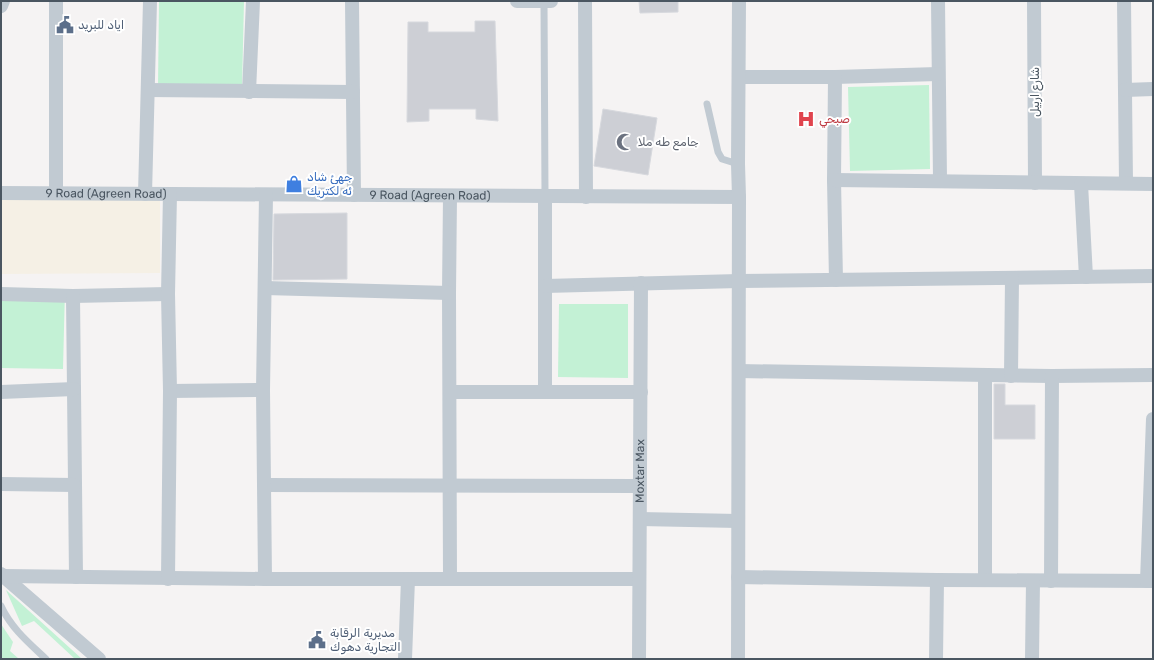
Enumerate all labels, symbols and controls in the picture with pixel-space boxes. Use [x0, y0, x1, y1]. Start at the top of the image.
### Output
public building icon: اياد للبريد [55, 15, 75, 35]
place label: اياد للبريد [78, 18, 124, 33]
street label: شارع اربيل [1028, 67, 1044, 117]
hospital icon: صبحي [796, 109, 816, 129]
place label: صبحي [819, 112, 850, 128]
mosque icon: جامع طه ملا [615, 132, 635, 152]
place label: جامع طه ملا [638, 135, 699, 151]
place label: جهئ شاد ئه لكتريك [307, 170, 352, 199]
shop icon: جهئ شاد ئه لكتريك [284, 174, 304, 194]
street label: 9 Road (Agreen Road) [45, 186, 167, 201]
street label: 9 Road (Agreen Road) [369, 188, 491, 203]
street label: Moxtar Max [633, 438, 647, 503]
place label: مديرية الرقابة التجارية دهوك [330, 626, 401, 655]
public building icon: مديرية الرقابة التجارية دهوك [307, 630, 327, 650]

